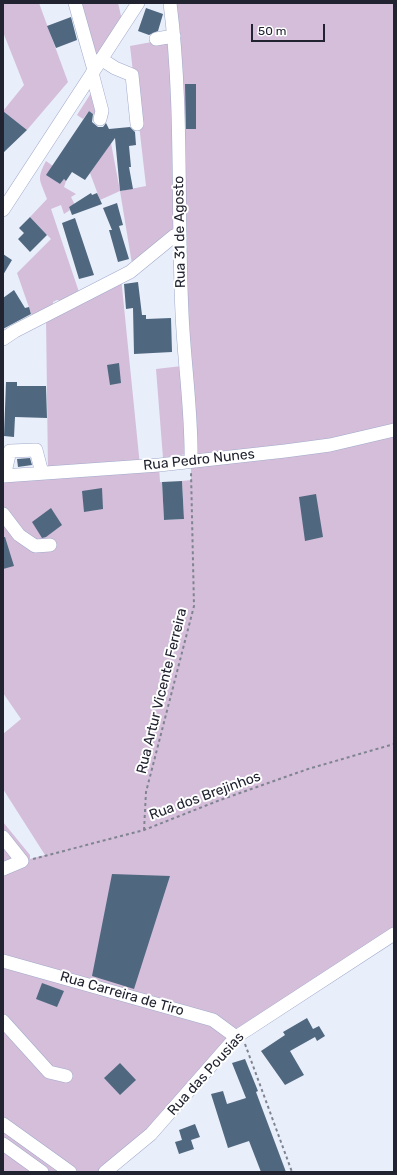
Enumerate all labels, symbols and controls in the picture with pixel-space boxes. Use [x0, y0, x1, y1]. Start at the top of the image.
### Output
scale bar [253, 16, 327, 42]
text: 50 m [258, 24, 286, 38]
street label: Rua 31 de Agosto [171, 176, 189, 288]
street label: Rua Pedro Nunes [142, 446, 256, 474]
street label: Rua Artur Vicente Ferreira [133, 607, 191, 775]
street label: Rua dos Brejinhos [147, 768, 263, 824]
street label: Rua Carreira de Tiro [58, 968, 186, 1020]
street label: Rua das Pousias [164, 1029, 248, 1119]

